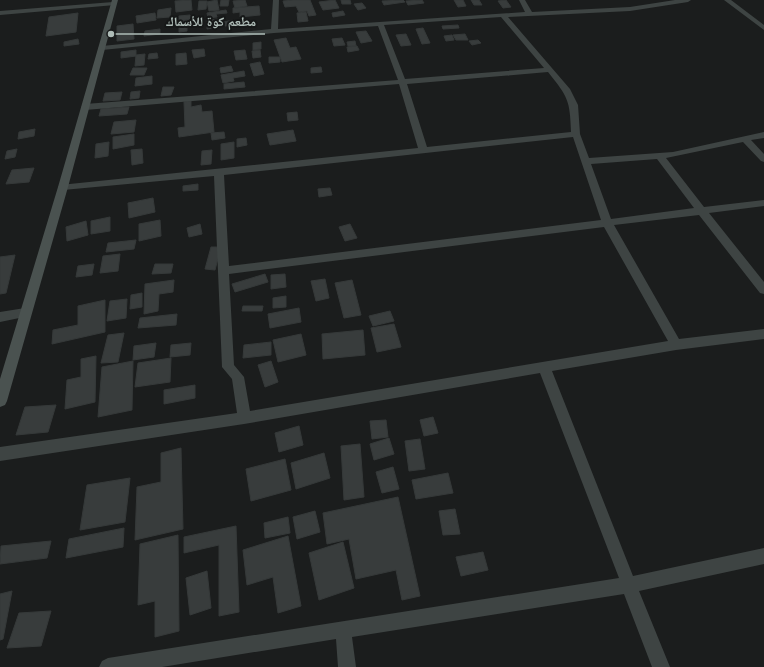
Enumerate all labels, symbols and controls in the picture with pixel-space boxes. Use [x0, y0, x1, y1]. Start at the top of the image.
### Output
callout: مطعم كوة للأسماك [158, 9, 265, 34]
text: مطعم كوة للأسماك [166, 14, 256, 31]

